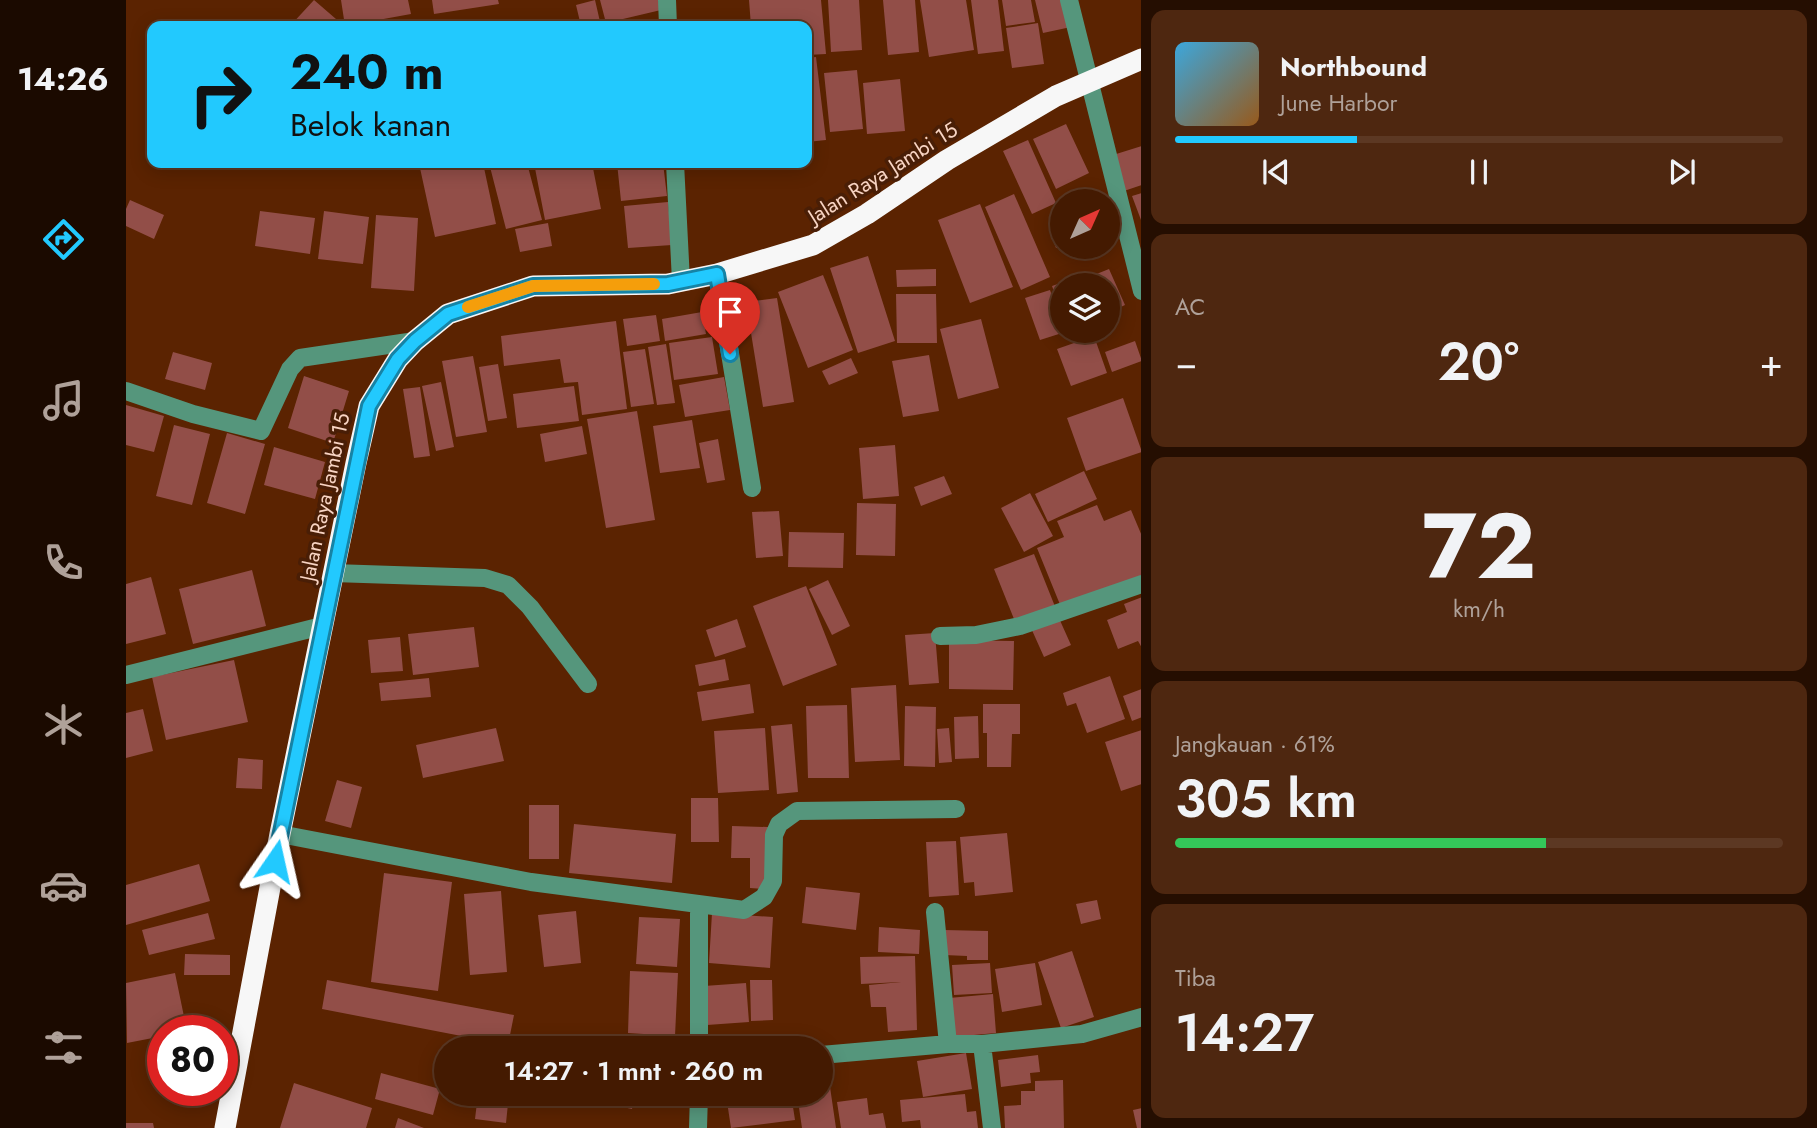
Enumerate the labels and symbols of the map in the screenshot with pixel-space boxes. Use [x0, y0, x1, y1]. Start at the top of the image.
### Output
street label: Jalan Raya Jambi 15 [800, 115, 964, 233]
north arrow [1050, 189, 1120, 259]
pin [700, 282, 760, 354]
street label: Jalan Raya Jambi 15 [292, 410, 357, 587]
position arrow [238, 824, 312, 898]
speed limit sign: 80 [147, 1015, 238, 1106]

